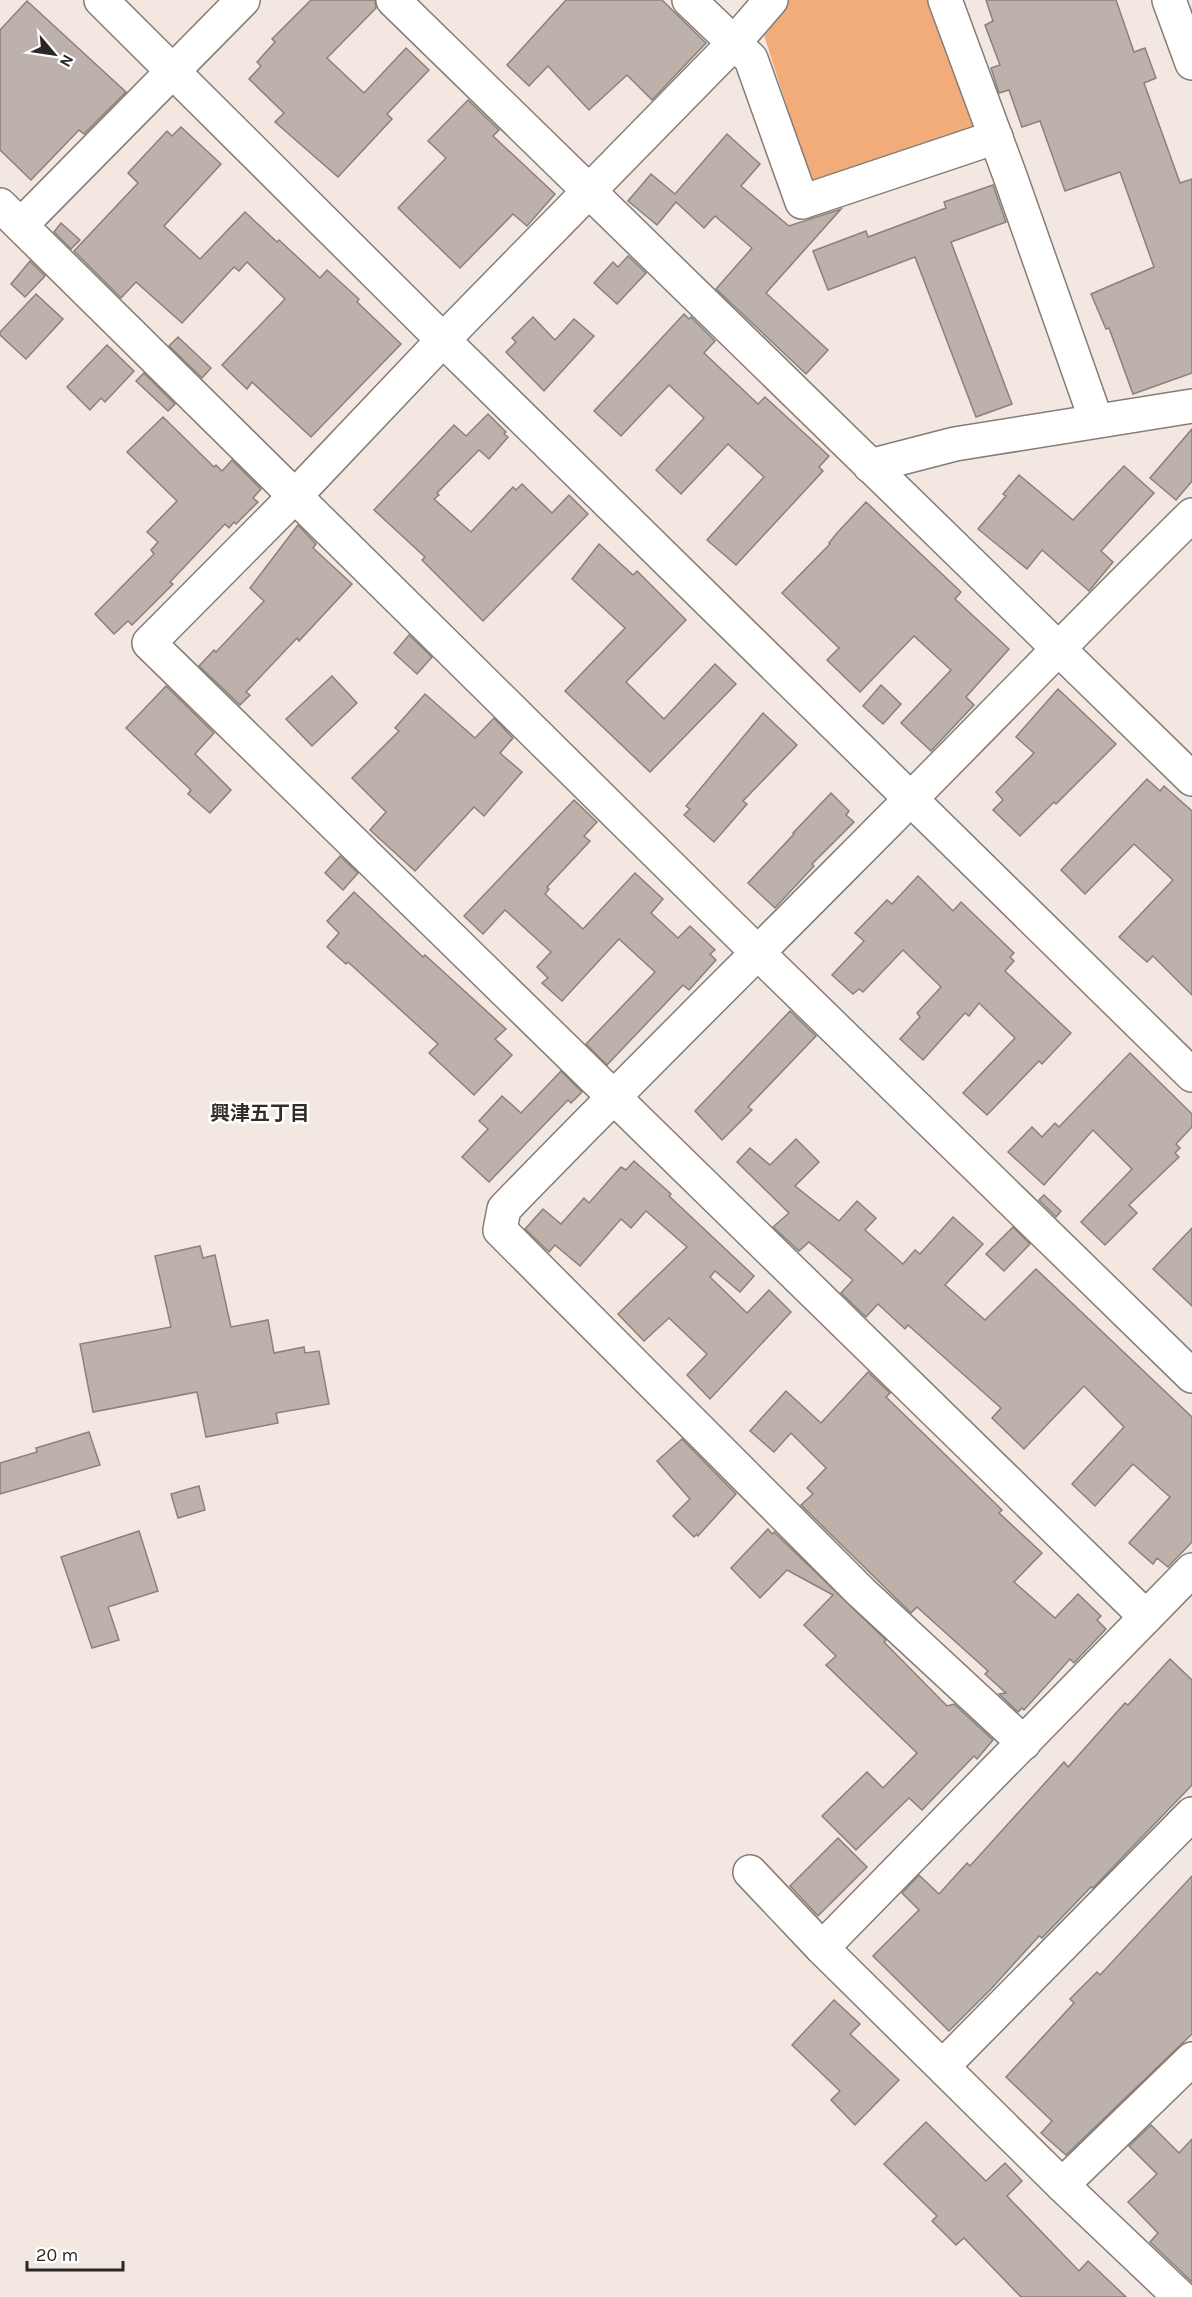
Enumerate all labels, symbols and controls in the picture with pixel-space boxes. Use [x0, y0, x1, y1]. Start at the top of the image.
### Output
north arrow [24, 24, 84, 84]
text: N [56, 51, 78, 71]
district label: 興津五丁目 [210, 1102, 310, 1125]
scale bar [27, 2234, 123, 2272]
text: 20 m [36, 2244, 78, 2266]

